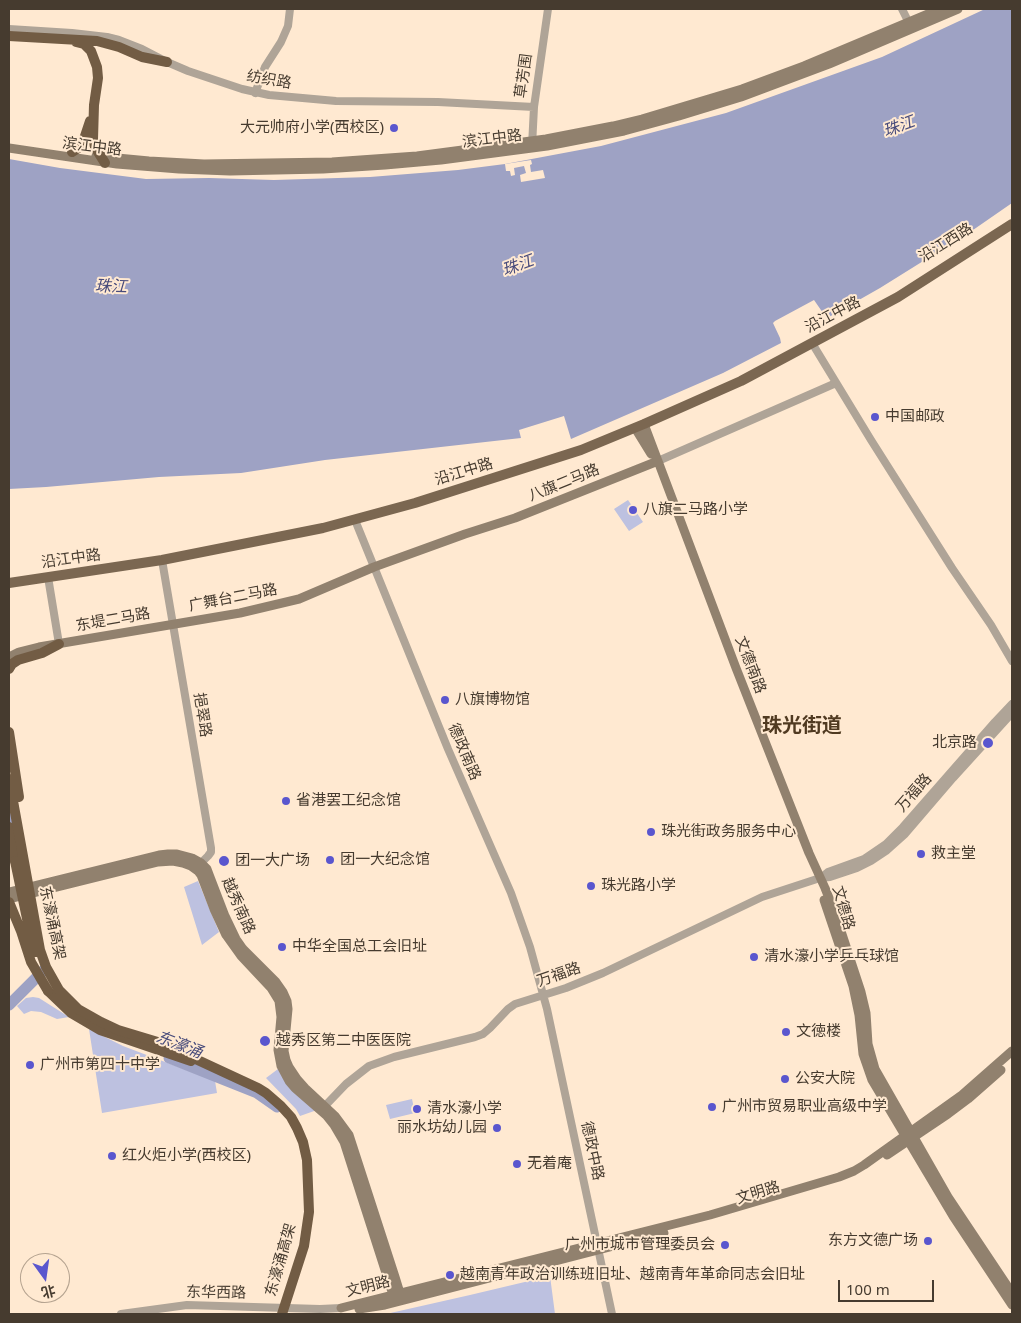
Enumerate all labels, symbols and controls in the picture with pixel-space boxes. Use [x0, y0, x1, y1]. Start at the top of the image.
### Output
street label: 草芳围 [512, 52, 536, 100]
street label: 纺织路 [245, 67, 293, 93]
water label: 珠江 [881, 113, 917, 141]
place label: 大元帅府小学(西校区) [240, 119, 384, 137]
marker: 大元帅府小学(西校区) [388, 122, 400, 134]
street label: 滨江中路 [461, 126, 523, 152]
street label: 滨江中路 [61, 134, 123, 160]
street label: 沿江西路 [916, 219, 976, 267]
water label: 珠江 [500, 252, 536, 280]
water label: 珠江 [95, 277, 127, 297]
street label: 沿江中路 [802, 293, 864, 337]
place label: 中国邮政 [885, 408, 945, 426]
marker: 中国邮政 [869, 411, 881, 423]
street label: 沿江中路 [433, 455, 495, 489]
street label: 八旗二马路 [526, 461, 602, 505]
place label: 八旗二马路小学 [643, 501, 748, 519]
marker: 八旗二马路小学 [627, 504, 639, 516]
street label: 沿江中路 [40, 546, 102, 572]
street label: 广舞台二马路 [187, 581, 279, 615]
street label: 东堤二马路 [75, 605, 151, 635]
street label: 文德南路 [731, 634, 769, 696]
street label: 挹翠路 [190, 691, 214, 739]
place label: 八旗博物馆 [455, 691, 530, 709]
marker: 八旗博物馆 [439, 694, 451, 706]
district label: 珠光街道 [762, 714, 842, 738]
street label: 德政南路 [444, 721, 484, 783]
place label: 北京路 [932, 734, 977, 752]
marker: 北京路 [981, 736, 995, 750]
street label: 万福路 [892, 770, 936, 816]
place label: 省港罢工纪念馆 [296, 792, 401, 810]
marker: 省港罢工纪念馆 [280, 795, 292, 807]
place label: 珠光街政务服务中心 [661, 823, 796, 841]
marker: 珠光街政务服务中心 [645, 826, 657, 838]
place label: 救主堂 [931, 845, 976, 863]
marker: 救主堂 [915, 848, 927, 860]
place label: 团一大纪念馆 [340, 851, 430, 869]
place label: 团一大广场 [235, 852, 310, 870]
marker: 团一大广场 [217, 854, 231, 868]
marker: 团一大纪念馆 [324, 854, 336, 866]
street label: 越秀南路 [218, 875, 258, 937]
place label: 珠光路小学 [601, 877, 676, 895]
marker: 珠光路小学 [585, 880, 597, 892]
street label: 东濠涌高架 [35, 884, 69, 962]
street label: 文德路 [828, 884, 858, 932]
place label: 中华全国总工会旧址 [292, 938, 427, 956]
marker: 中华全国总工会旧址 [276, 941, 288, 953]
place label: 清水濠小学乒乓球馆 [764, 948, 899, 966]
marker: 清水濠小学乒乓球馆 [748, 951, 760, 963]
street label: 万福路 [535, 959, 583, 991]
place label: 文徳楼 [796, 1023, 841, 1041]
marker: 文徳楼 [780, 1026, 792, 1038]
water label: 东濠涌 [153, 1027, 205, 1063]
place label: 越秀区第二中医医院 [276, 1032, 411, 1050]
marker: 越秀区第二中医医院 [258, 1034, 272, 1048]
place label: 广州市第四十中学 [40, 1056, 160, 1074]
marker: 广州市第四十中学 [24, 1059, 36, 1071]
place label: 公安大院 [795, 1070, 855, 1088]
marker: 公安大院 [779, 1073, 791, 1085]
place label: 广州市贸易职业高级中学 [722, 1098, 887, 1116]
place label: 清水濠小学 [427, 1100, 502, 1118]
marker: 广州市贸易职业高级中学 [706, 1101, 718, 1113]
marker: 清水濠小学 [411, 1103, 423, 1115]
place label: 丽水坊幼儿园 [397, 1119, 487, 1137]
street label: 德政中路 [577, 1120, 607, 1182]
marker: 丽水坊幼儿园 [491, 1122, 503, 1134]
place label: 红火炬小学(西校区) [122, 1147, 251, 1165]
marker: 红火炬小学(西校区) [106, 1150, 118, 1162]
place label: 无着庵 [527, 1155, 572, 1173]
marker: 无着庵 [511, 1158, 523, 1170]
street label: 文明路 [734, 1178, 782, 1208]
street label: 东濠涌高架 [262, 1221, 300, 1299]
place label: 东方文德广场 [828, 1232, 918, 1250]
marker: 东方文德广场 [922, 1235, 934, 1247]
place label: 广州市城市管理委员会 [565, 1236, 715, 1254]
marker: 广州市城市管理委员会 [719, 1239, 731, 1251]
north arrow [20, 1253, 70, 1303]
place label: 越南青年政治训练班旧址、越南青年革命同志会旧址 [460, 1266, 805, 1284]
marker: 越南青年政治训练班旧址、越南青年革命同志会旧址 [444, 1269, 456, 1281]
scale bar [841, 1270, 937, 1302]
street label: 文明路 [344, 1273, 392, 1301]
text: 100 m [846, 1279, 890, 1299]
text: 北 [39, 1281, 58, 1303]
street label: 东华西路 [186, 1283, 246, 1303]

